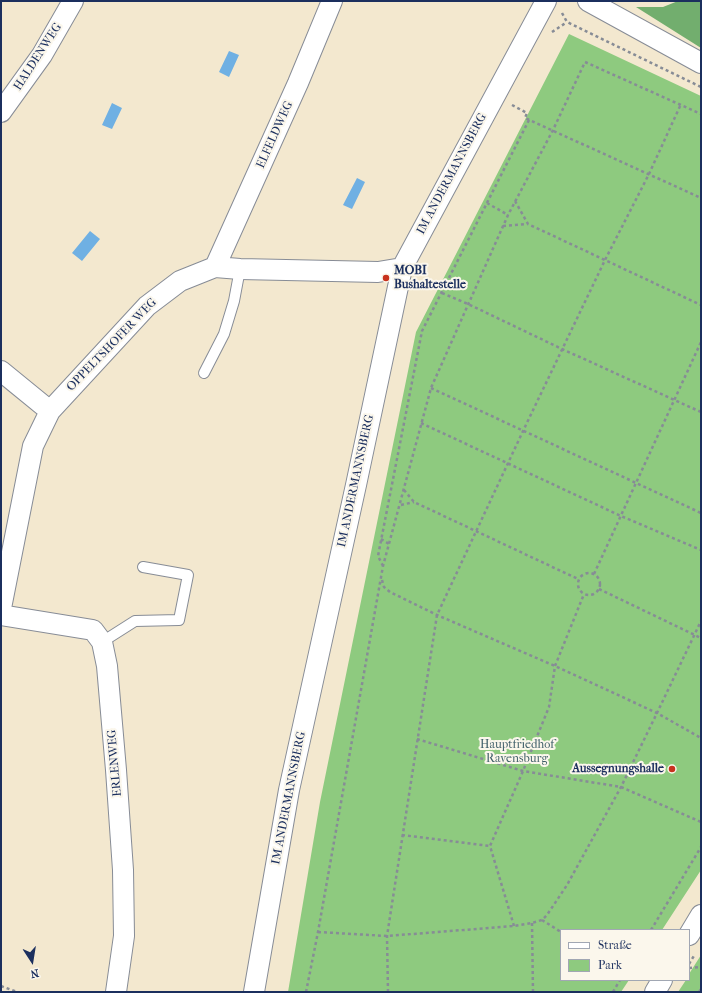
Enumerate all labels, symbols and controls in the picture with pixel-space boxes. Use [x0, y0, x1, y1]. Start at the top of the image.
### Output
street label: HALDENWEG [11, 21, 65, 93]
street label: ELFELDWEG [254, 99, 296, 171]
street label: IM ANDERMANNSBERG [414, 111, 490, 237]
place label: MOBI Bushaltestelle [394, 264, 466, 292]
marker: MOBI Bushaltestelle [381, 273, 391, 283]
street label: OPPELTSHOFER WEG [64, 296, 160, 394]
street label: IM ANDERMANNSBERG [335, 413, 377, 549]
street label: ERLENWEG [105, 729, 125, 797]
street label: IM ANDERMANNSBERG [269, 730, 309, 866]
park label: Hauptfriedhof Ravensburg [480, 738, 554, 766]
place label: Aussegnungshalle [572, 762, 664, 776]
marker: Aussegnungshalle [667, 764, 677, 774]
legend [560, 929, 690, 981]
text: Straße [598, 938, 632, 952]
north arrow [12, 941, 52, 981]
text: Park [598, 958, 622, 972]
text: N [29, 966, 40, 980]

